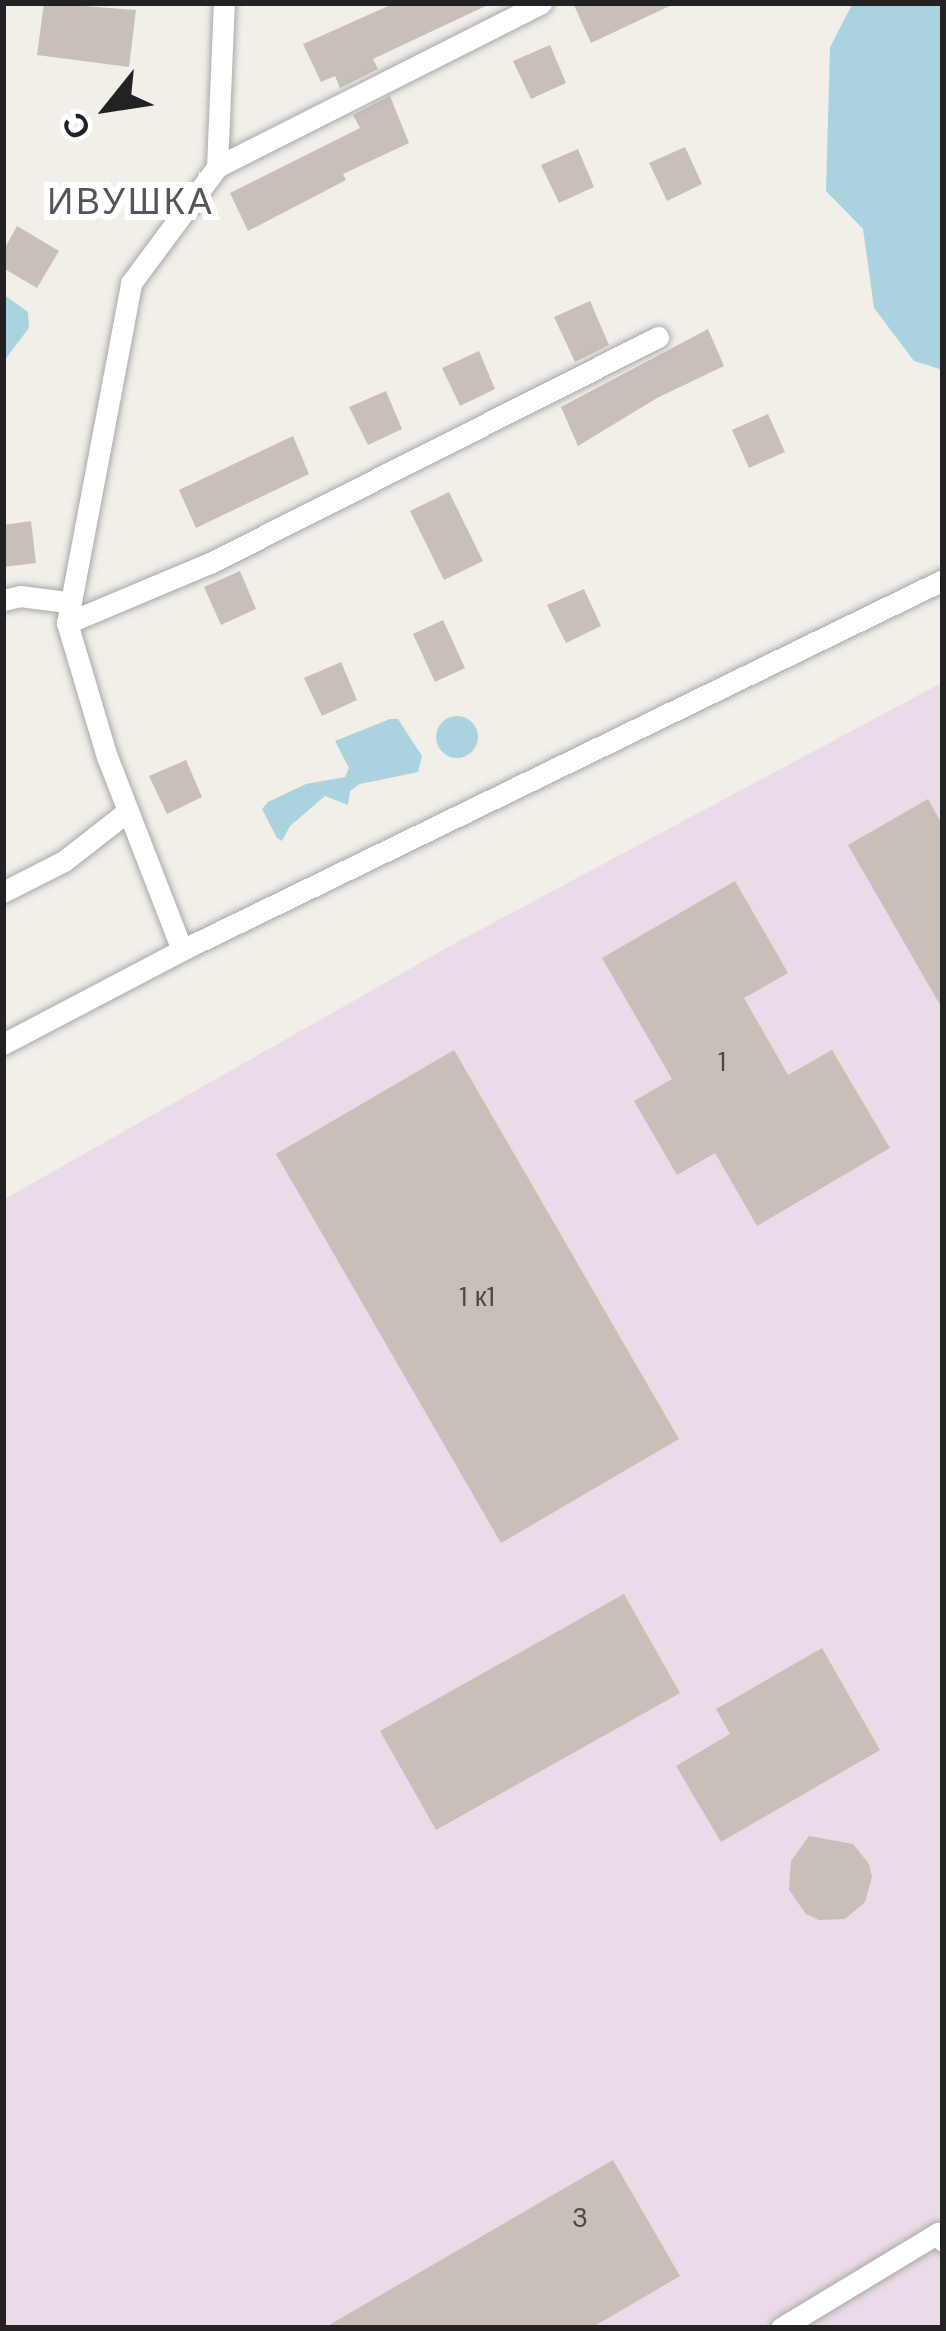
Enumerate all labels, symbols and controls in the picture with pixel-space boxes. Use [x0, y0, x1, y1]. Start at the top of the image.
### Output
north arrow [48, 48, 168, 168]
text: С [52, 105, 101, 147]
district label: ИВУШКА [47, 180, 215, 224]
house number: 1 [718, 1046, 726, 1078]
house number: 1 к1 [459, 1281, 495, 1313]
house number: 3 [572, 2202, 588, 2234]

